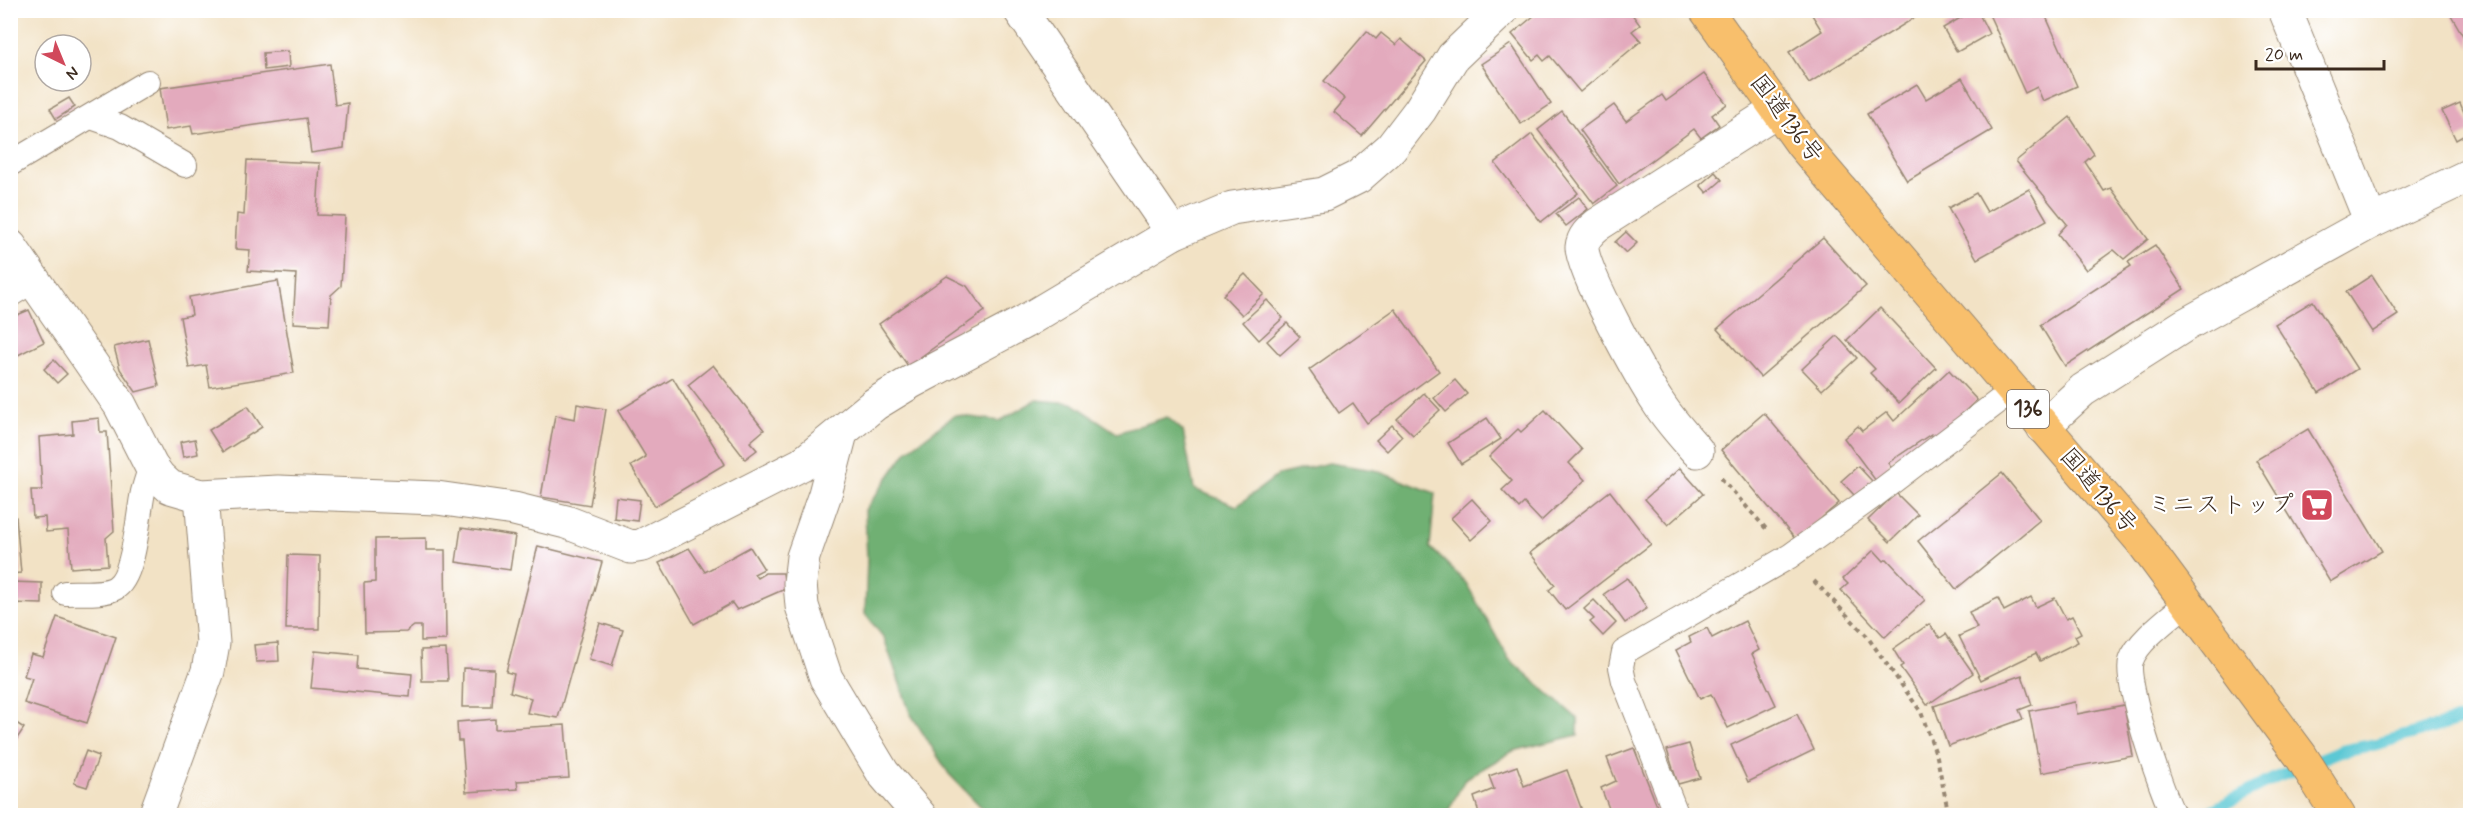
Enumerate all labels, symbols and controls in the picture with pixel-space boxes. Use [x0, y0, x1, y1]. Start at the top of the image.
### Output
north arrow [33, 33, 93, 93]
scale bar [2256, 33, 2384, 71]
text: 20 m [2265, 43, 2303, 67]
text: N [61, 62, 83, 84]
street label: 国道136号 [1742, 68, 1830, 170]
road number: 136 [2007, 390, 2049, 428]
street label: 国道136号 [2052, 442, 2144, 540]
supermarket icon: ミニストップ [2299, 487, 2335, 523]
place label: ミニストップ [2148, 490, 2294, 521]

